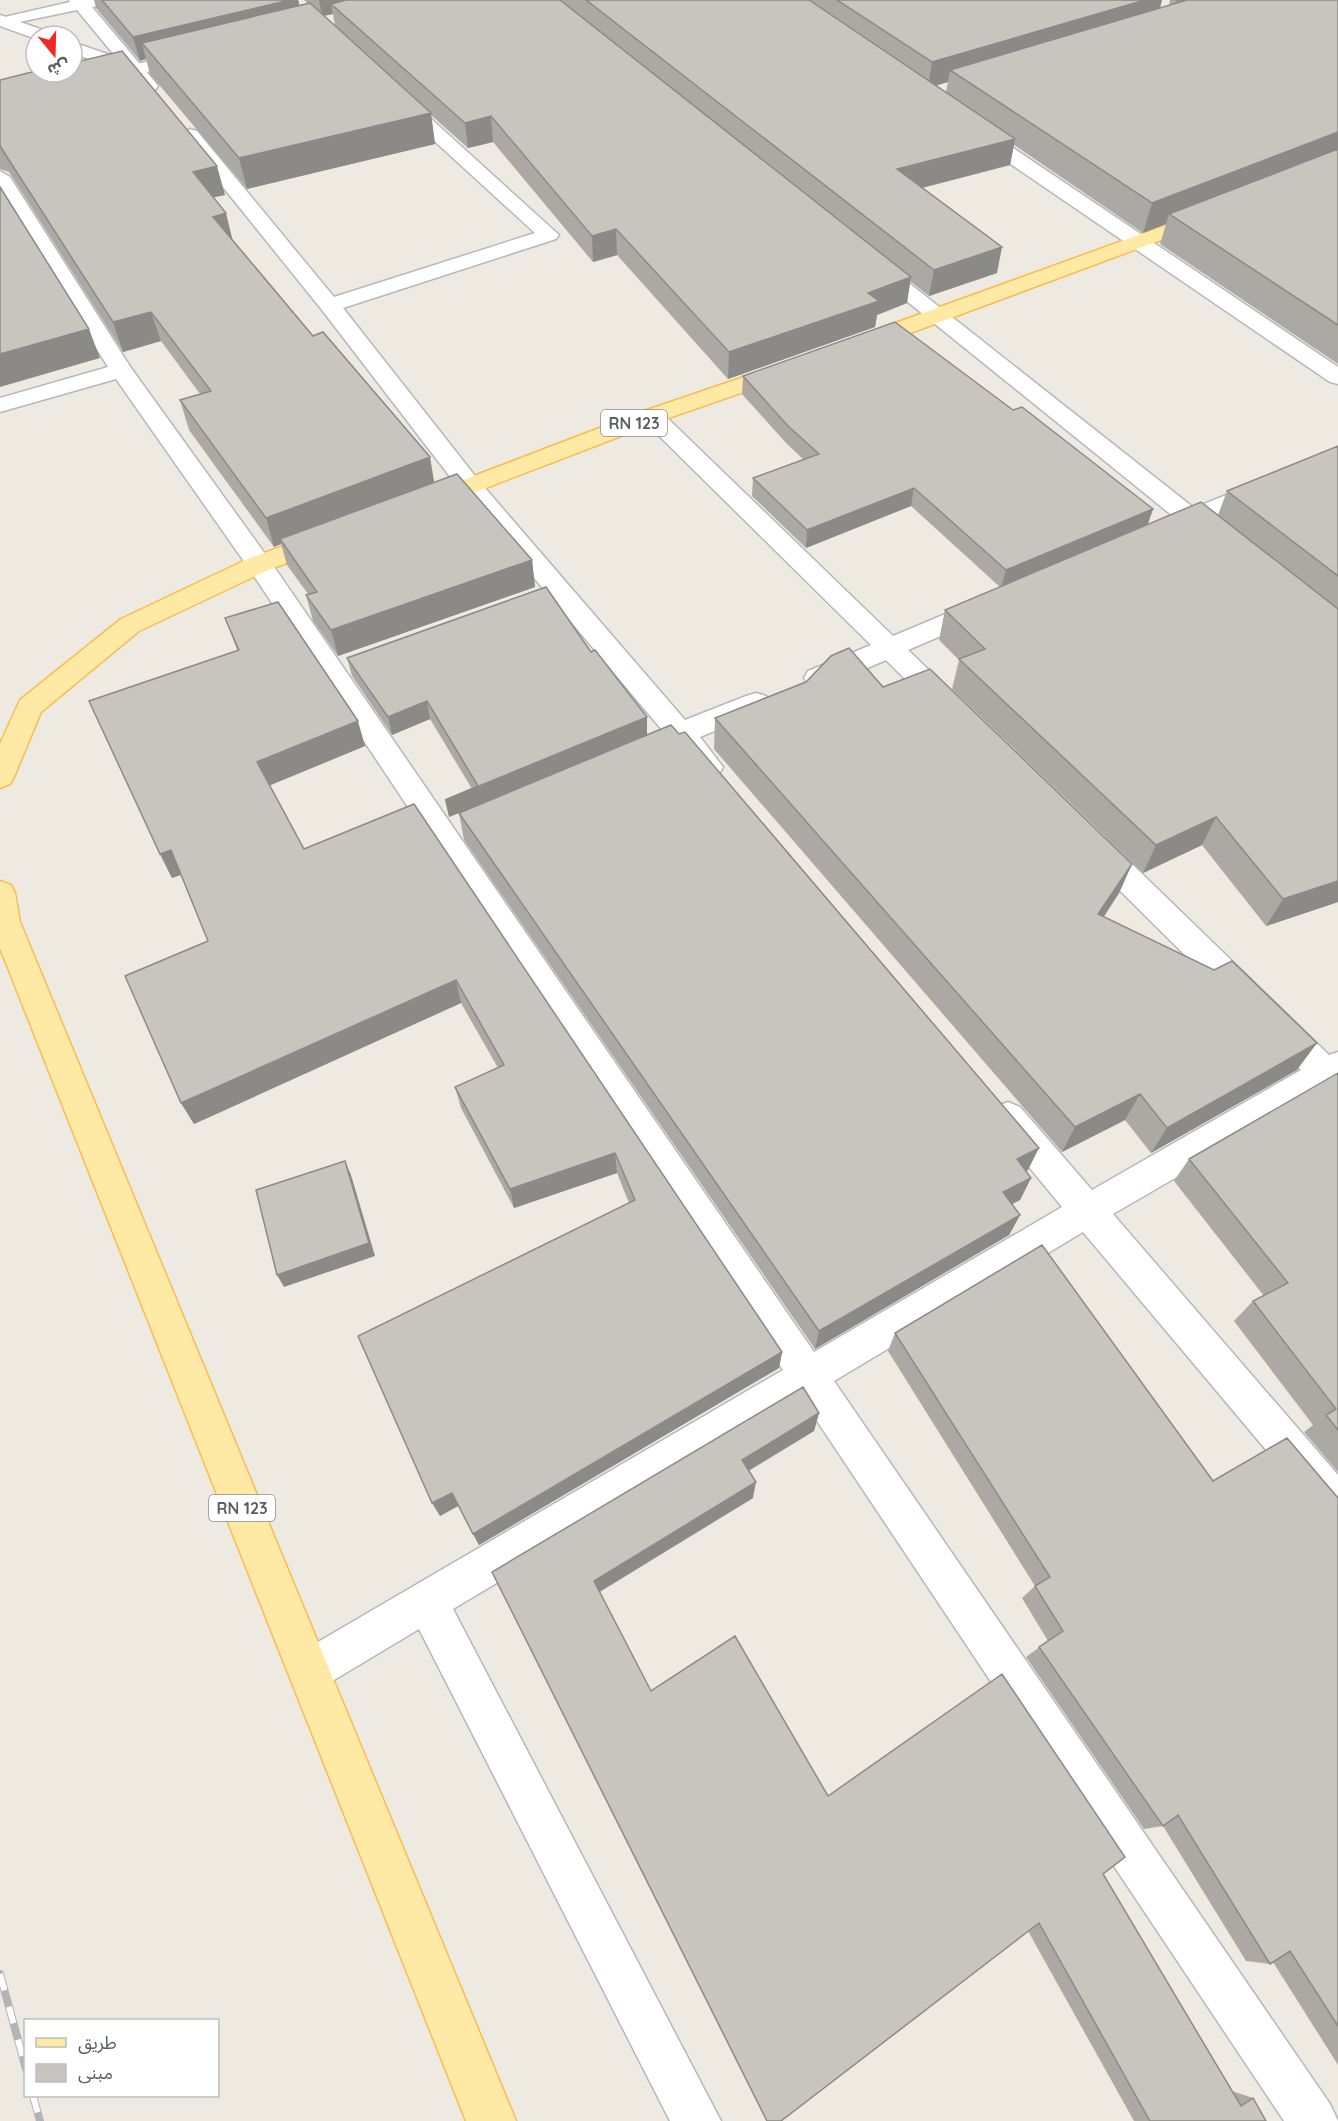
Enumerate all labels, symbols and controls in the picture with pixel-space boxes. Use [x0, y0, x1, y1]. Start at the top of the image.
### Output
north arrow [24, 24, 84, 84]
text: ش [45, 55, 73, 81]
road number: RN 123 [601, 410, 667, 436]
road number: RN 123 [209, 1495, 275, 1521]
legend [24, 2019, 219, 2097]
text: طريق [78, 2031, 117, 2054]
text: مبنى [78, 2061, 113, 2084]

